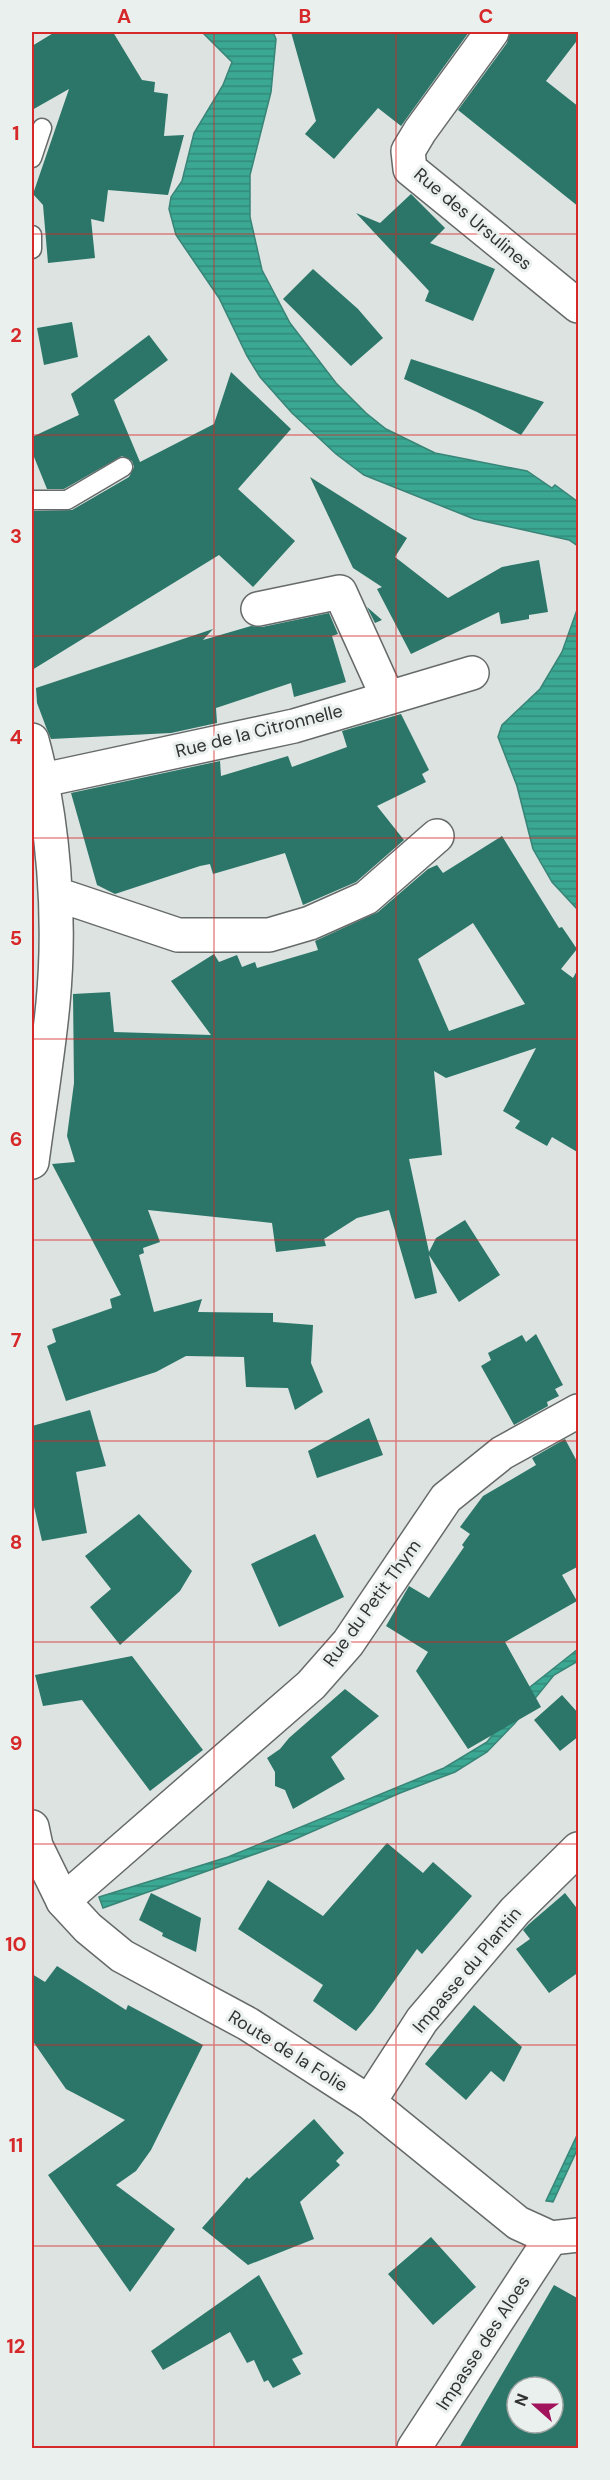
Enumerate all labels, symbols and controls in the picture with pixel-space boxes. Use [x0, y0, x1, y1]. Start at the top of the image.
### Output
text: A [117, 3, 131, 29]
text: B [299, 3, 311, 29]
text: C [479, 3, 493, 29]
text: 1 [12, 120, 20, 146]
street label: Rue des Ursulines [409, 163, 537, 275]
text: 2 [10, 322, 22, 348]
text: 3 [10, 523, 22, 549]
street label: Rue de la Citronnelle [173, 699, 345, 763]
text: 4 [10, 724, 23, 750]
text: 5 [10, 925, 22, 951]
text: 6 [10, 1126, 22, 1152]
text: 7 [11, 1327, 22, 1353]
text: 8 [10, 1529, 22, 1555]
street label: Rue du Petit Thym [318, 1535, 426, 1671]
text: 9 [10, 1730, 22, 1756]
street label: Impasse du Plantin [407, 1902, 527, 2038]
text: 10 [5, 1931, 27, 1957]
street label: Route de la Folie [224, 2005, 352, 2097]
text: 11 [9, 2132, 23, 2158]
street label: Impasse des Aloes [431, 2271, 535, 2415]
text: 12 [7, 2333, 25, 2359]
north arrow [505, 2375, 565, 2435]
text: N [510, 2391, 533, 2409]

